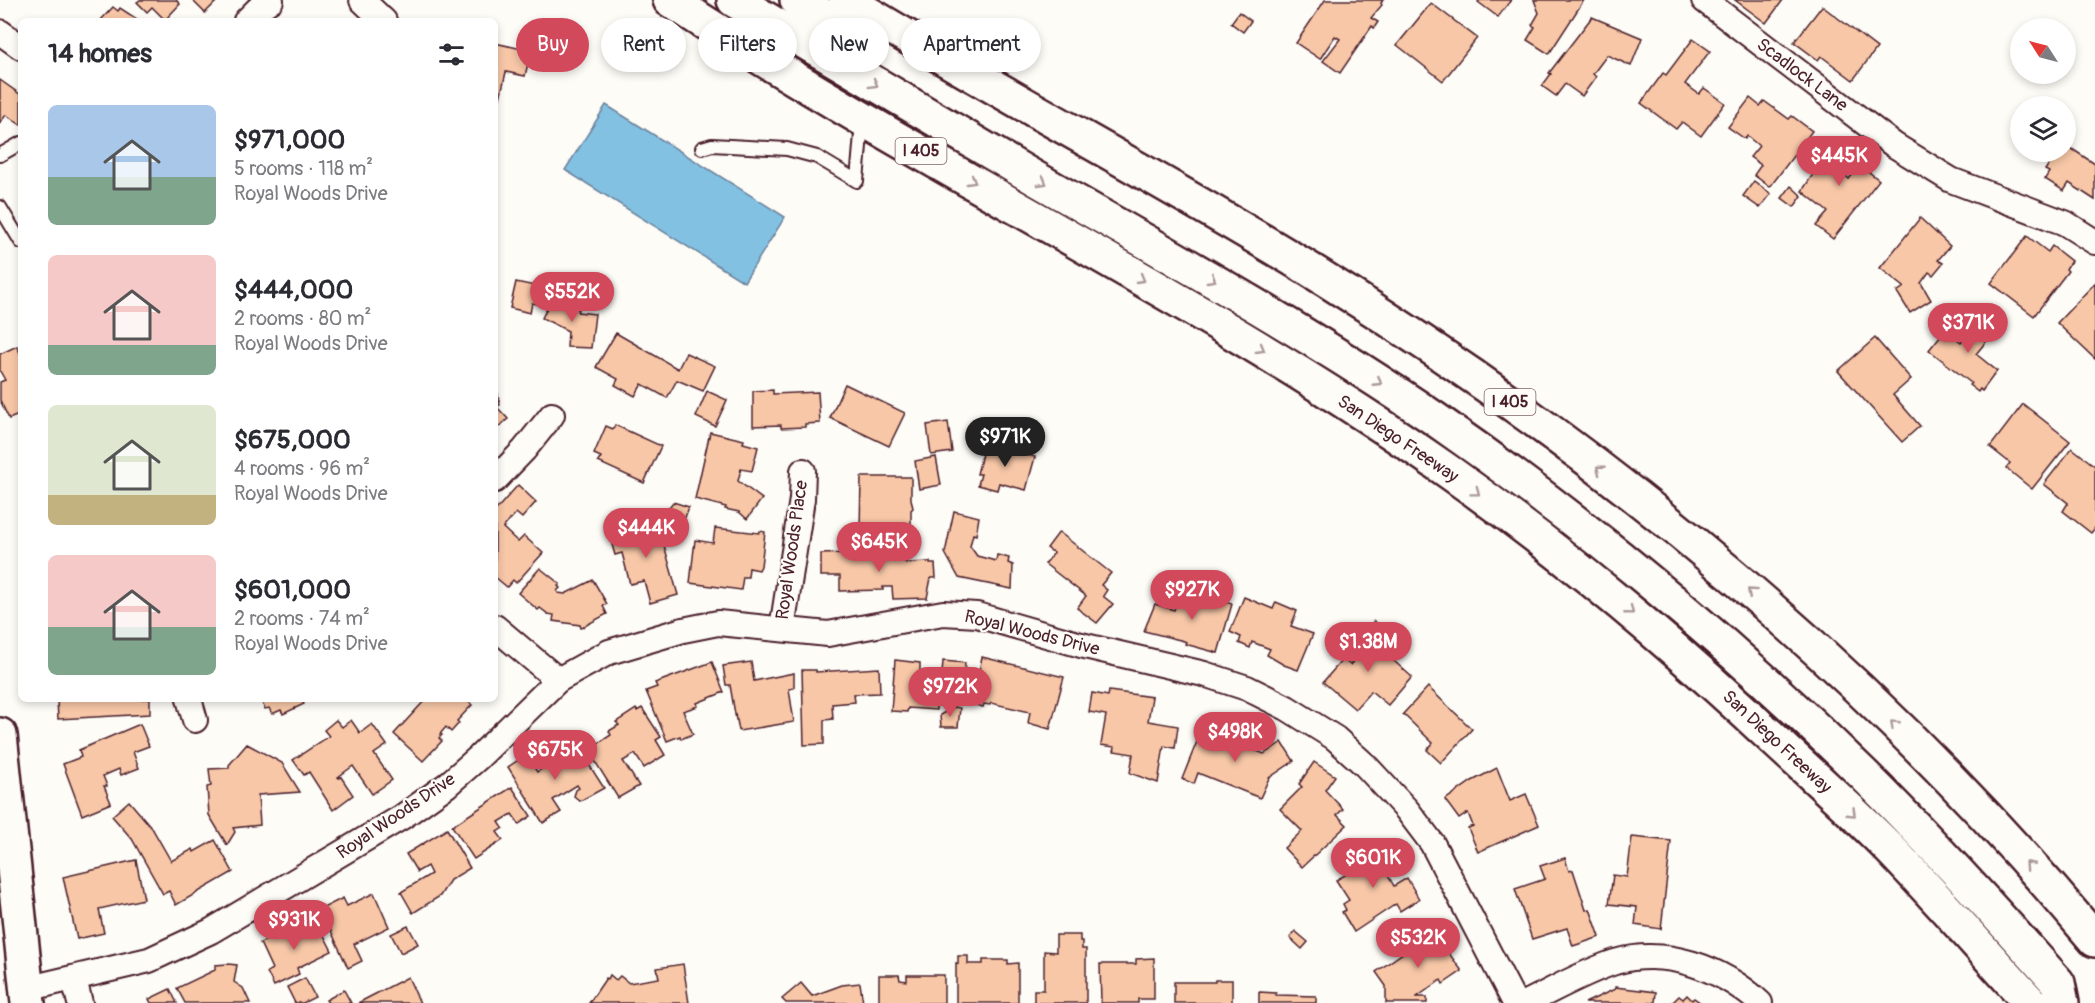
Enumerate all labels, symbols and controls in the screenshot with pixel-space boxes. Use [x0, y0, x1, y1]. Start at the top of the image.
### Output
chip: Buy [516, 18, 589, 72]
chip: Rent [601, 18, 686, 72]
chip: Filters [698, 18, 797, 72]
chip: New [809, 18, 889, 72]
chip: Apartment [901, 18, 1041, 72]
north arrow [2010, 18, 2076, 84]
map controls [2010, 18, 2076, 162]
street label: Scadlock Lane [1752, 33, 1852, 117]
text: 14 homes [48, 38, 152, 70]
icon: filters [435, 38, 468, 71]
one-way arrow [868, 77, 879, 89]
button: layers [2010, 96, 2076, 162]
text: $971,000 [234, 124, 345, 156]
icon: home [96, 129, 168, 201]
pin: $445K [1797, 136, 1881, 187]
road number: I 405 [896, 138, 946, 164]
text: $445K [1811, 143, 1867, 168]
text: 5 rooms · 118 m² [234, 156, 373, 181]
one-way arrow [966, 174, 976, 185]
one-way arrow [1037, 175, 1047, 186]
text: Royal Woods Drive [234, 181, 388, 206]
pin: $552K [530, 272, 614, 323]
one-way arrow [1135, 272, 1145, 283]
one-way arrow [1206, 272, 1216, 284]
text: $444,000 [234, 274, 353, 306]
icon: home [96, 279, 168, 351]
text: $552K [544, 279, 600, 304]
pin: $371K [1926, 303, 2010, 354]
text: 2 rooms · 80 m² [234, 306, 371, 331]
text: $371K [1942, 310, 1994, 335]
text: Royal Woods Drive [234, 331, 388, 356]
one-way arrow [1255, 342, 1265, 353]
one-way arrow [1371, 375, 1382, 386]
road number: I 405 [1484, 389, 1536, 415]
street label: San Diego Freeway [1333, 390, 1463, 488]
pin: $971K [963, 417, 1047, 468]
text: $675,000 [234, 424, 351, 456]
text: $971K [979, 424, 1031, 449]
icon: home [96, 429, 168, 501]
text: 4 rooms · 96 m² [234, 456, 370, 481]
one-way arrow [1595, 465, 1606, 476]
street label: Royal Woods Place [771, 479, 813, 621]
text: Royal Woods Drive [234, 481, 388, 506]
one-way arrow [1469, 485, 1480, 496]
pin: $444K [604, 508, 688, 559]
text: $444K [617, 515, 675, 540]
pin: $645K [837, 522, 921, 573]
text: $645K [851, 529, 907, 554]
pin: $927K [1150, 570, 1234, 621]
text: $601,000 [234, 574, 351, 606]
text: $927K [1165, 577, 1219, 602]
icon: home [96, 579, 168, 651]
one-way arrow [1747, 588, 1758, 599]
one-way arrow [1624, 603, 1635, 614]
street label: Royal Woods Drive [962, 605, 1102, 661]
text: 2 rooms · 74 m² [234, 606, 370, 631]
pin: $1.38M [1319, 622, 1417, 673]
text: $1.38M [1339, 629, 1397, 654]
text: Royal Woods Drive [234, 631, 388, 656]
pin: $972K [908, 667, 992, 718]
text: $972K [923, 674, 977, 699]
street label: San Diego Freeway [1717, 685, 1837, 799]
pin: $498K [1193, 712, 1277, 763]
text: $498K [1208, 719, 1262, 744]
one-way arrow [1890, 721, 1901, 732]
pin: $675K [513, 730, 597, 781]
text: $675K [527, 737, 583, 762]
street label: Royal Woods Drive [332, 768, 460, 864]
one-way arrow [1845, 805, 1856, 816]
pin: $601K [1331, 838, 1415, 889]
text: $601K [1345, 845, 1401, 870]
one-way arrow [2025, 861, 2036, 871]
pin: $931K [252, 900, 336, 951]
text: $931K [268, 907, 320, 932]
pin: $532K [1376, 918, 1460, 969]
text: $532K [1390, 925, 1446, 950]

